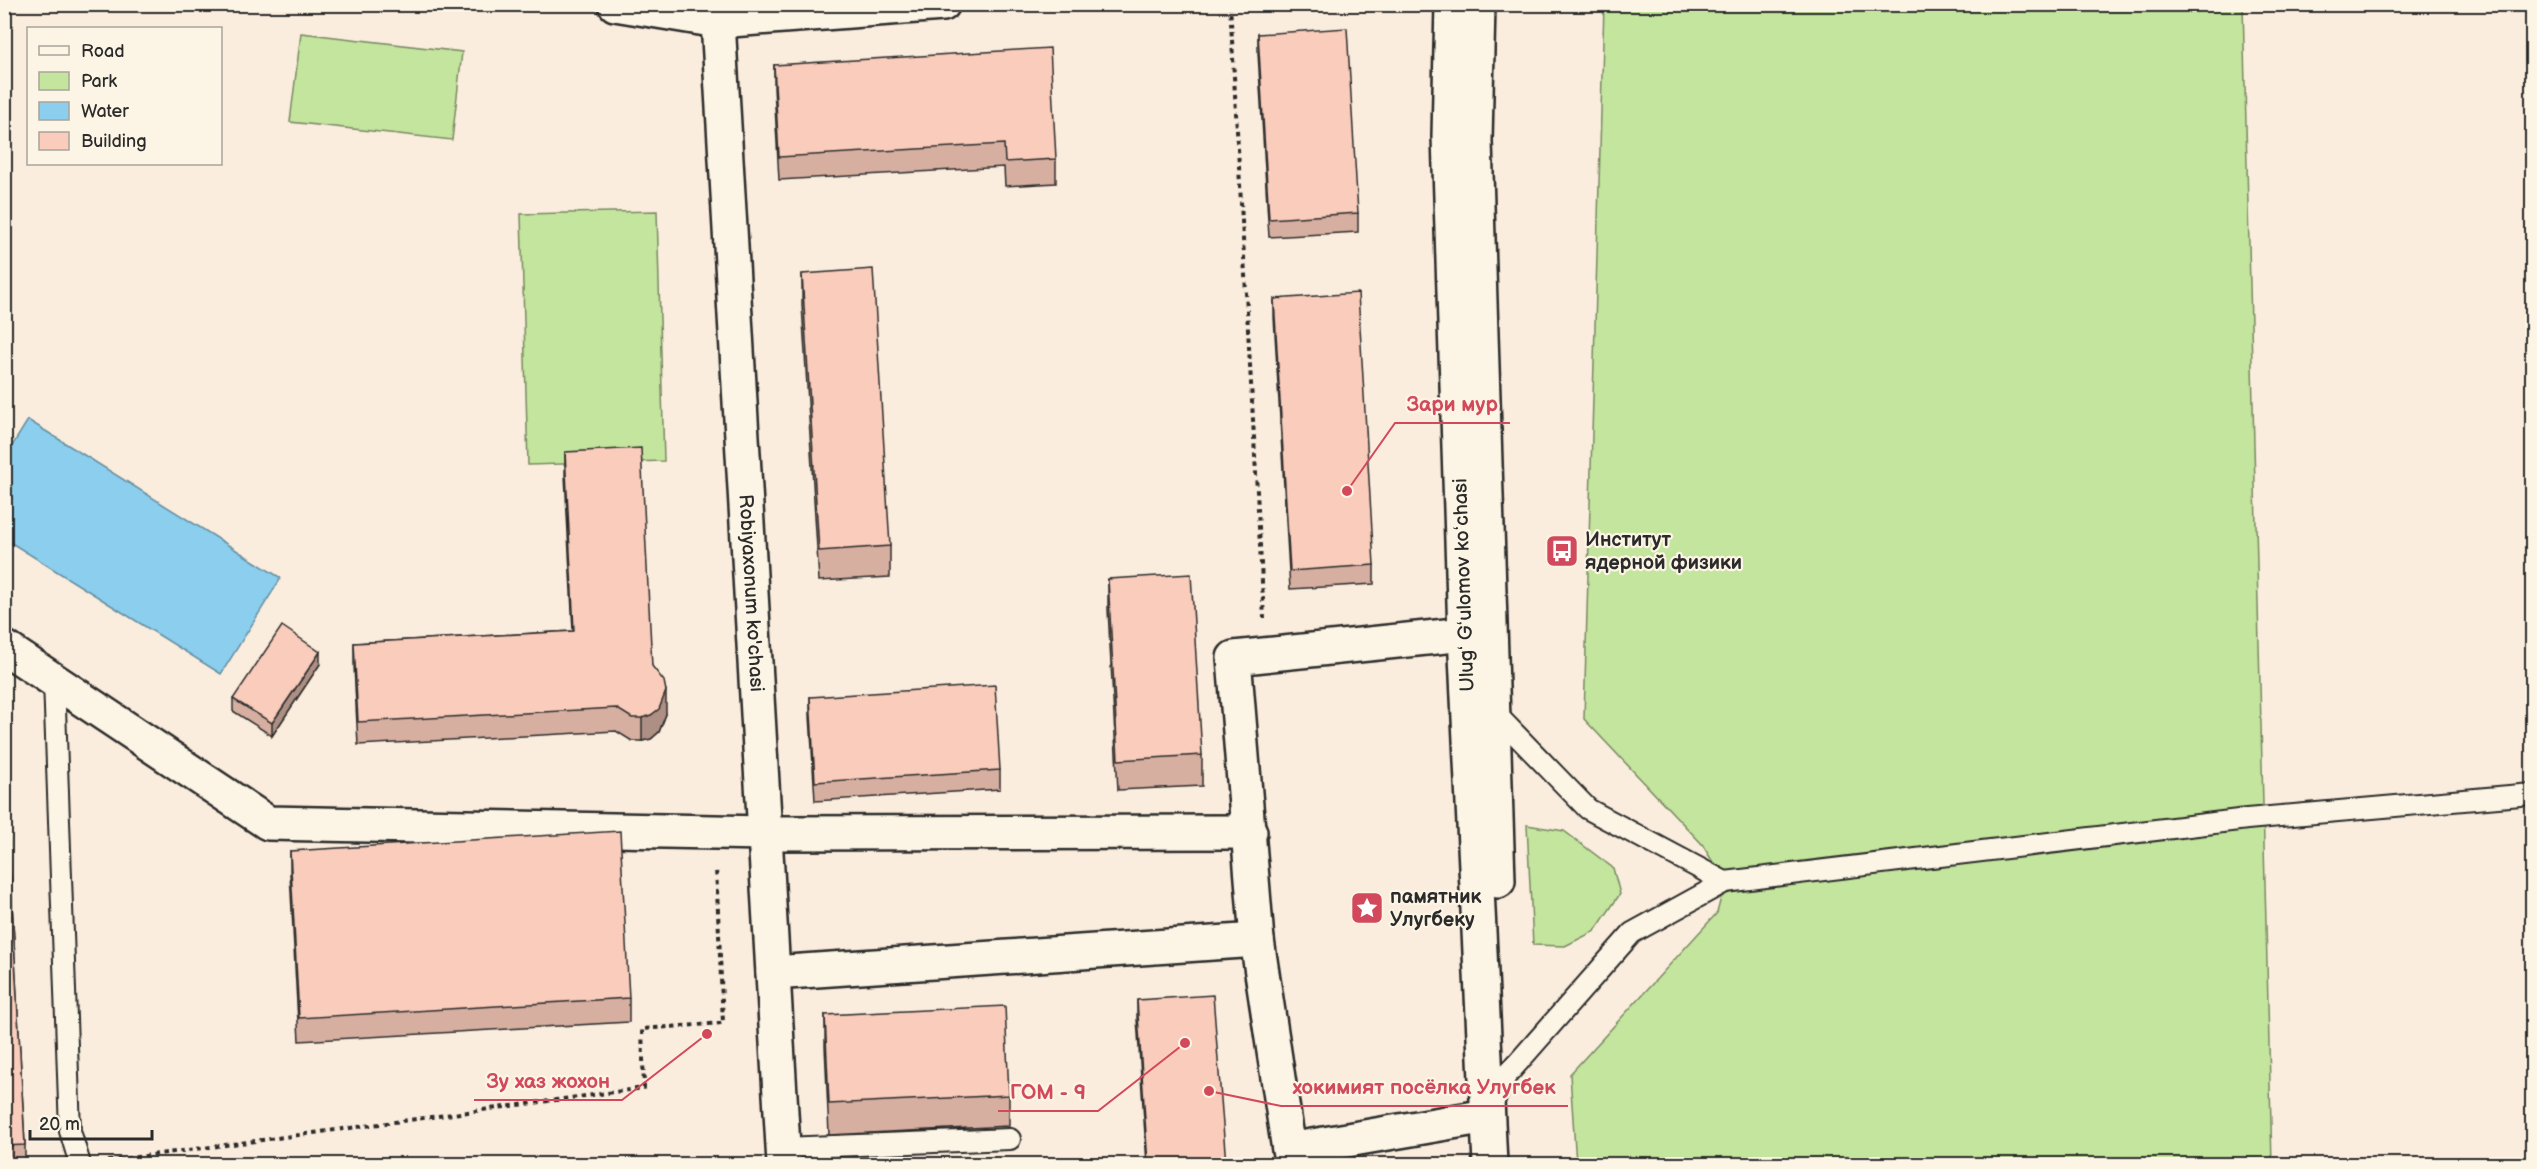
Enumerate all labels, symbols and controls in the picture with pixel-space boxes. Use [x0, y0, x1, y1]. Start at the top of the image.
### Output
legend [27, 27, 222, 165]
text: Road [81, 41, 125, 62]
text: Park [81, 71, 117, 92]
text: Water [81, 101, 129, 122]
text: Building [81, 131, 147, 152]
callout: Зари мур [1395, 384, 1510, 423]
text: Зари мур [1406, 392, 1498, 417]
street label: Ulugʻ Gʻulomov koʻchasi [1448, 478, 1480, 692]
street label: Robiyaxonum ko'chasi [733, 493, 769, 693]
place label: Институт ядерной физики [1585, 528, 1742, 575]
bus stop icon: Институт ядерной физики [1544, 533, 1580, 569]
place label: памятник Улугбеку [1390, 885, 1482, 932]
place icon: памятник Улугбеку [1349, 890, 1385, 926]
callout: Зу хаз жохон [474, 1061, 622, 1100]
callout: хокимият посёлка Улугбек [1281, 1067, 1568, 1106]
text: Зу хаз жохон [486, 1069, 610, 1094]
callout: ГОМ - 9 [998, 1072, 1098, 1111]
text: хокимият посёлка Улугбек [1292, 1075, 1556, 1100]
text: ГОМ - 9 [1010, 1080, 1086, 1105]
scale bar [30, 1103, 152, 1141]
text: 20 m [39, 1114, 80, 1135]

